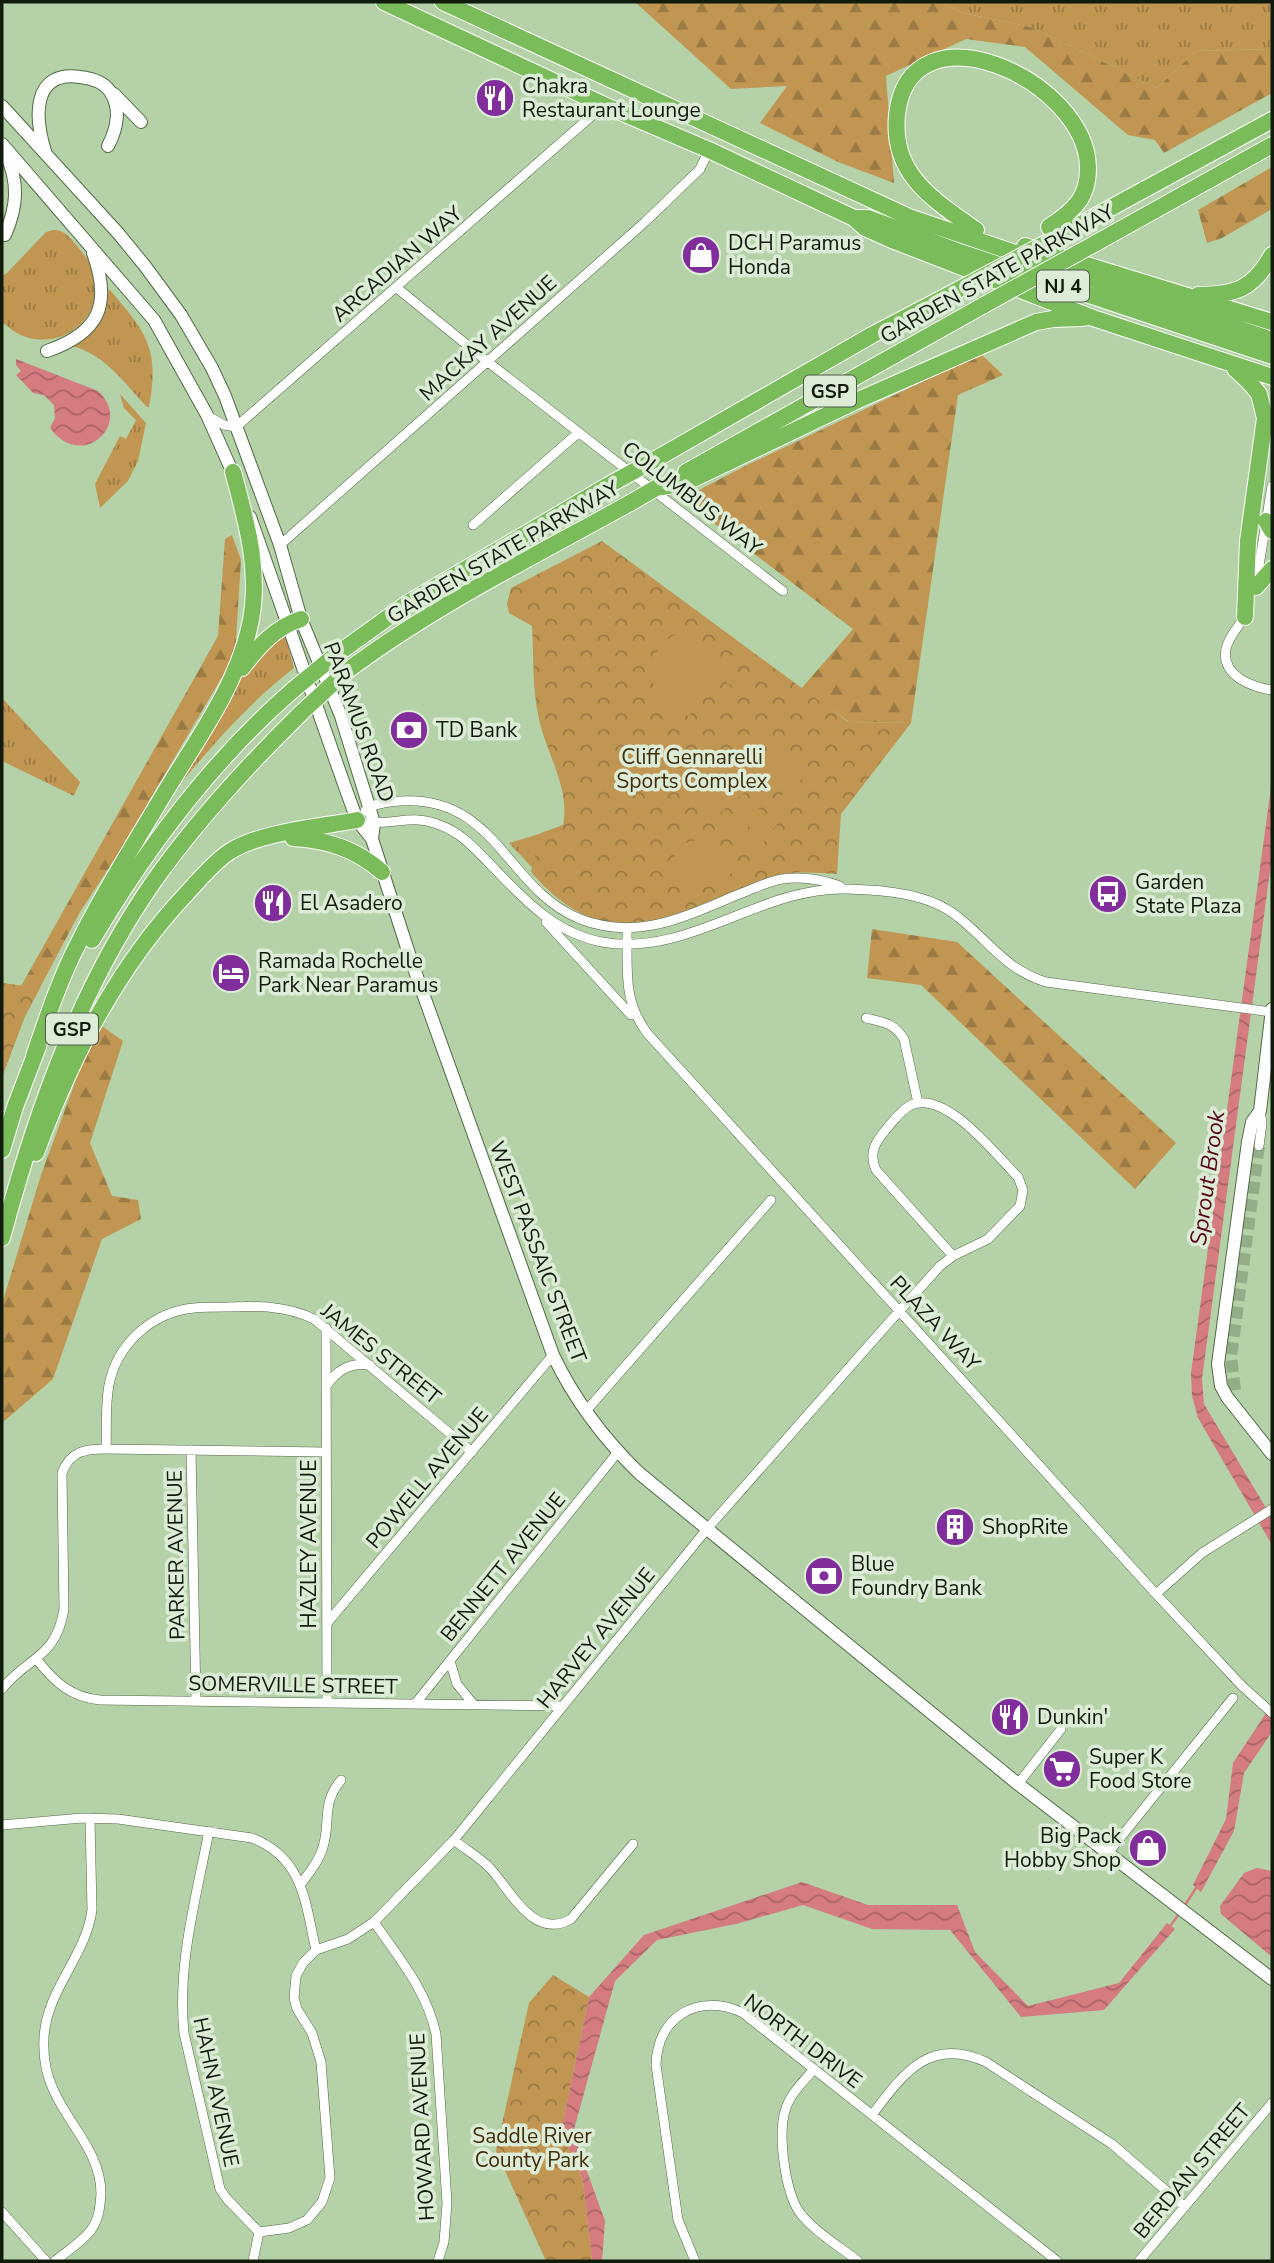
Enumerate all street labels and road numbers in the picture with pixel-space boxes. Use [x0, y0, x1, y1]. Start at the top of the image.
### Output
street label: GARDEN STATE PARKWAY [875, 198, 1119, 350]
street label: ARCADIAN WAY [326, 199, 468, 328]
street label: MACKAY AVENUE [413, 269, 563, 407]
road number: NJ 4 [1037, 270, 1089, 302]
road number: GSP [804, 376, 856, 406]
street label: COLUMBUS WAY [616, 435, 768, 562]
street label: GARDEN STATE PARKWAY [382, 474, 624, 630]
street label: PARAMUS ROAD [317, 638, 401, 806]
road number: GSP [46, 1014, 98, 1044]
street label: WEST PASSAIC STREET [483, 1137, 593, 1367]
street label: PLAZA WAY [884, 1269, 987, 1377]
street label: JAMES STREET [314, 1296, 447, 1411]
street label: POWELL AVENUE [360, 1401, 494, 1555]
street label: HAZLEY AVENUE [295, 1460, 323, 1628]
street label: PARKER AVENUE [161, 1470, 191, 1640]
street label: BENNETT AVENUE [434, 1487, 572, 1647]
street label: HARVEY AVENUE [531, 1562, 661, 1714]
street label: SOMERVILLE STREET [188, 1669, 398, 1701]
street label: NORTH DRIVE [738, 1987, 868, 2095]
street label: HAHN AVENUE [186, 2015, 246, 2169]
street label: HOWARD AVENUE [403, 2032, 441, 2222]
street label: BERDAN STREET [1127, 2097, 1257, 2244]

